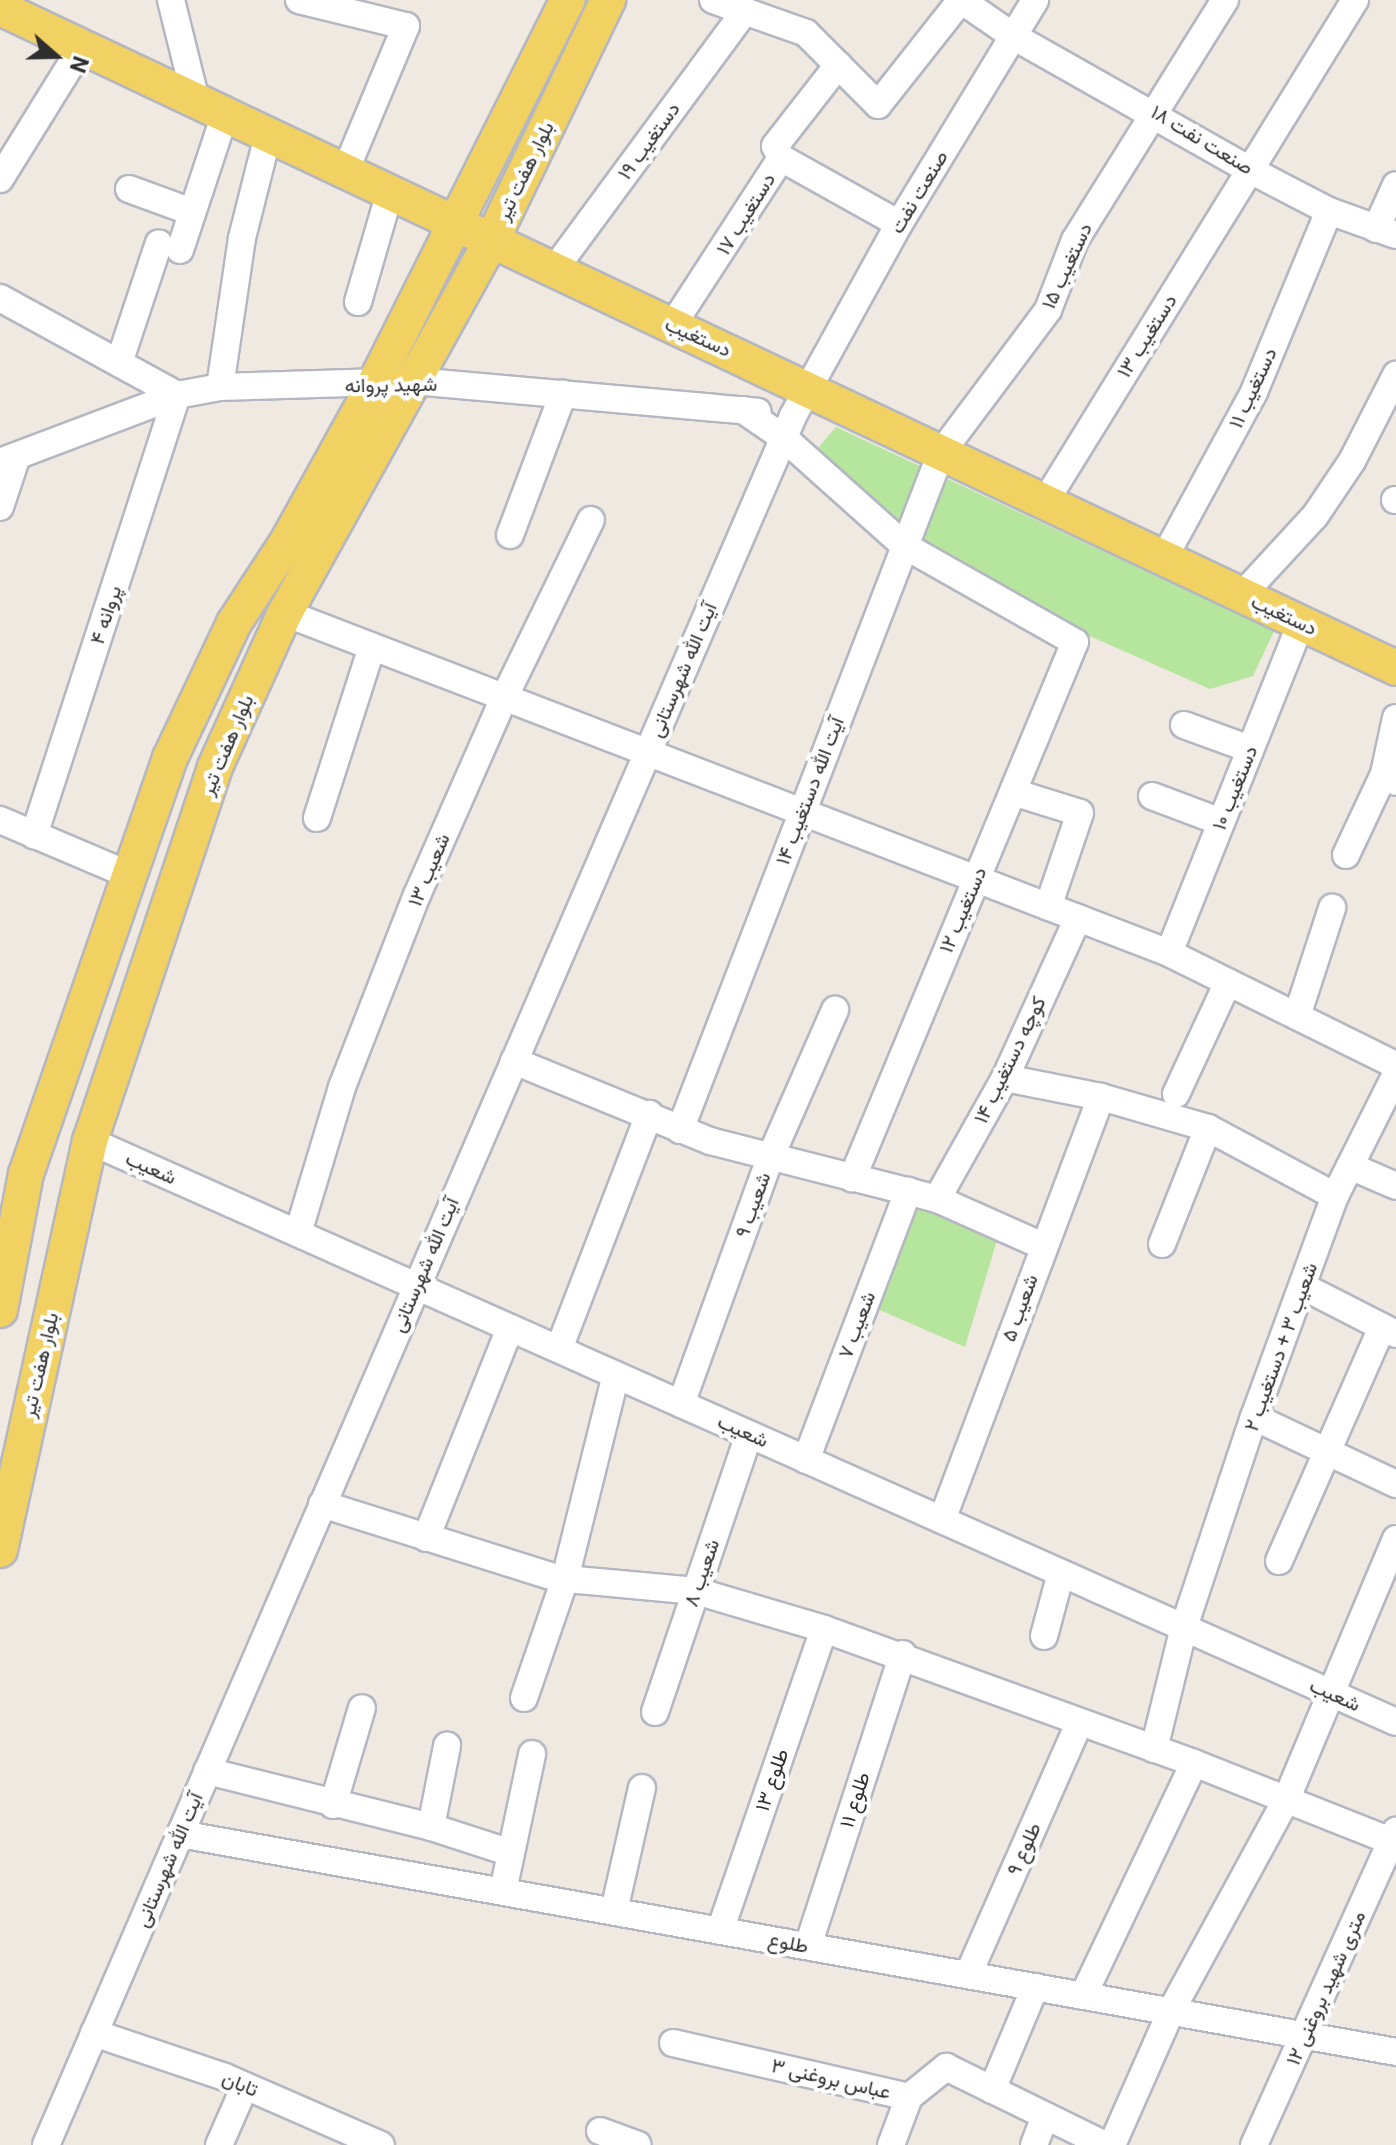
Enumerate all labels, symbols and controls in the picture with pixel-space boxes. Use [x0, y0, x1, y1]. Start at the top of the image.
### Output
north arrow [16, 16, 96, 96]
text: N [65, 53, 93, 76]
street label: دستغیب ۱۹ [613, 97, 685, 185]
street label: صنعت نفت ۱۸ [1146, 100, 1258, 180]
street label: بلوار هفت تیر [491, 118, 559, 224]
street label: صنعت نفت [885, 146, 953, 238]
street label: دستغیب ۱۷ [711, 169, 781, 259]
street label: دستغیب ۱۵ [1037, 219, 1097, 313]
street label: دستغیب ۱۳ [1112, 290, 1182, 382]
street label: دستغیب [661, 312, 735, 362]
street label: دستغیب ۱۱ [1224, 344, 1282, 432]
street label: شهید پروانه [345, 372, 437, 398]
street label: پروانه ۴ [85, 583, 127, 647]
street label: دستغیب [1247, 589, 1321, 641]
street label: آیت الله شهرستانی [644, 599, 722, 741]
street label: بلوار هفت تیر [195, 691, 259, 799]
street label: آیت الله دستغیب ۱۴ [771, 714, 849, 868]
street label: دستغیب ۱۰ [1207, 742, 1263, 834]
street label: شعیب ۱۳ [403, 830, 455, 910]
street label: دستغیب ۱۲ [934, 863, 992, 957]
street label: کوچه دستغیب ۱۴ [969, 993, 1051, 1127]
street label: شعیب [122, 1146, 180, 1190]
street label: شعیب ۹ [730, 1169, 776, 1241]
street label: آیت الله شهرستانی [386, 1194, 464, 1336]
street label: شعیب ۳ + دستغیب ۲ [1239, 1259, 1323, 1435]
street label: شعیب ۵ [997, 1271, 1043, 1345]
street label: شعیب ۷ [833, 1288, 881, 1362]
street label: بلوار هفت تیر [16, 1310, 64, 1420]
street label: شعیب [714, 1409, 772, 1453]
street label: شعیب ۸ [679, 1536, 725, 1610]
street label: شعیب [1306, 1673, 1364, 1717]
street label: طلوع ۱۳ [750, 1746, 794, 1814]
street label: طلوع ۱۱ [835, 1769, 875, 1831]
street label: آیت الله شهرستانی [130, 1789, 208, 1931]
street label: طلوع ۹ [1002, 1819, 1046, 1879]
street label: ۱۲ متری شهید بروغنی [1281, 1907, 1371, 2069]
street label: طلوع [766, 1928, 810, 1958]
street label: عباس بروغنی ۳ [769, 2054, 893, 2104]
street label: تابان [219, 2066, 261, 2102]

